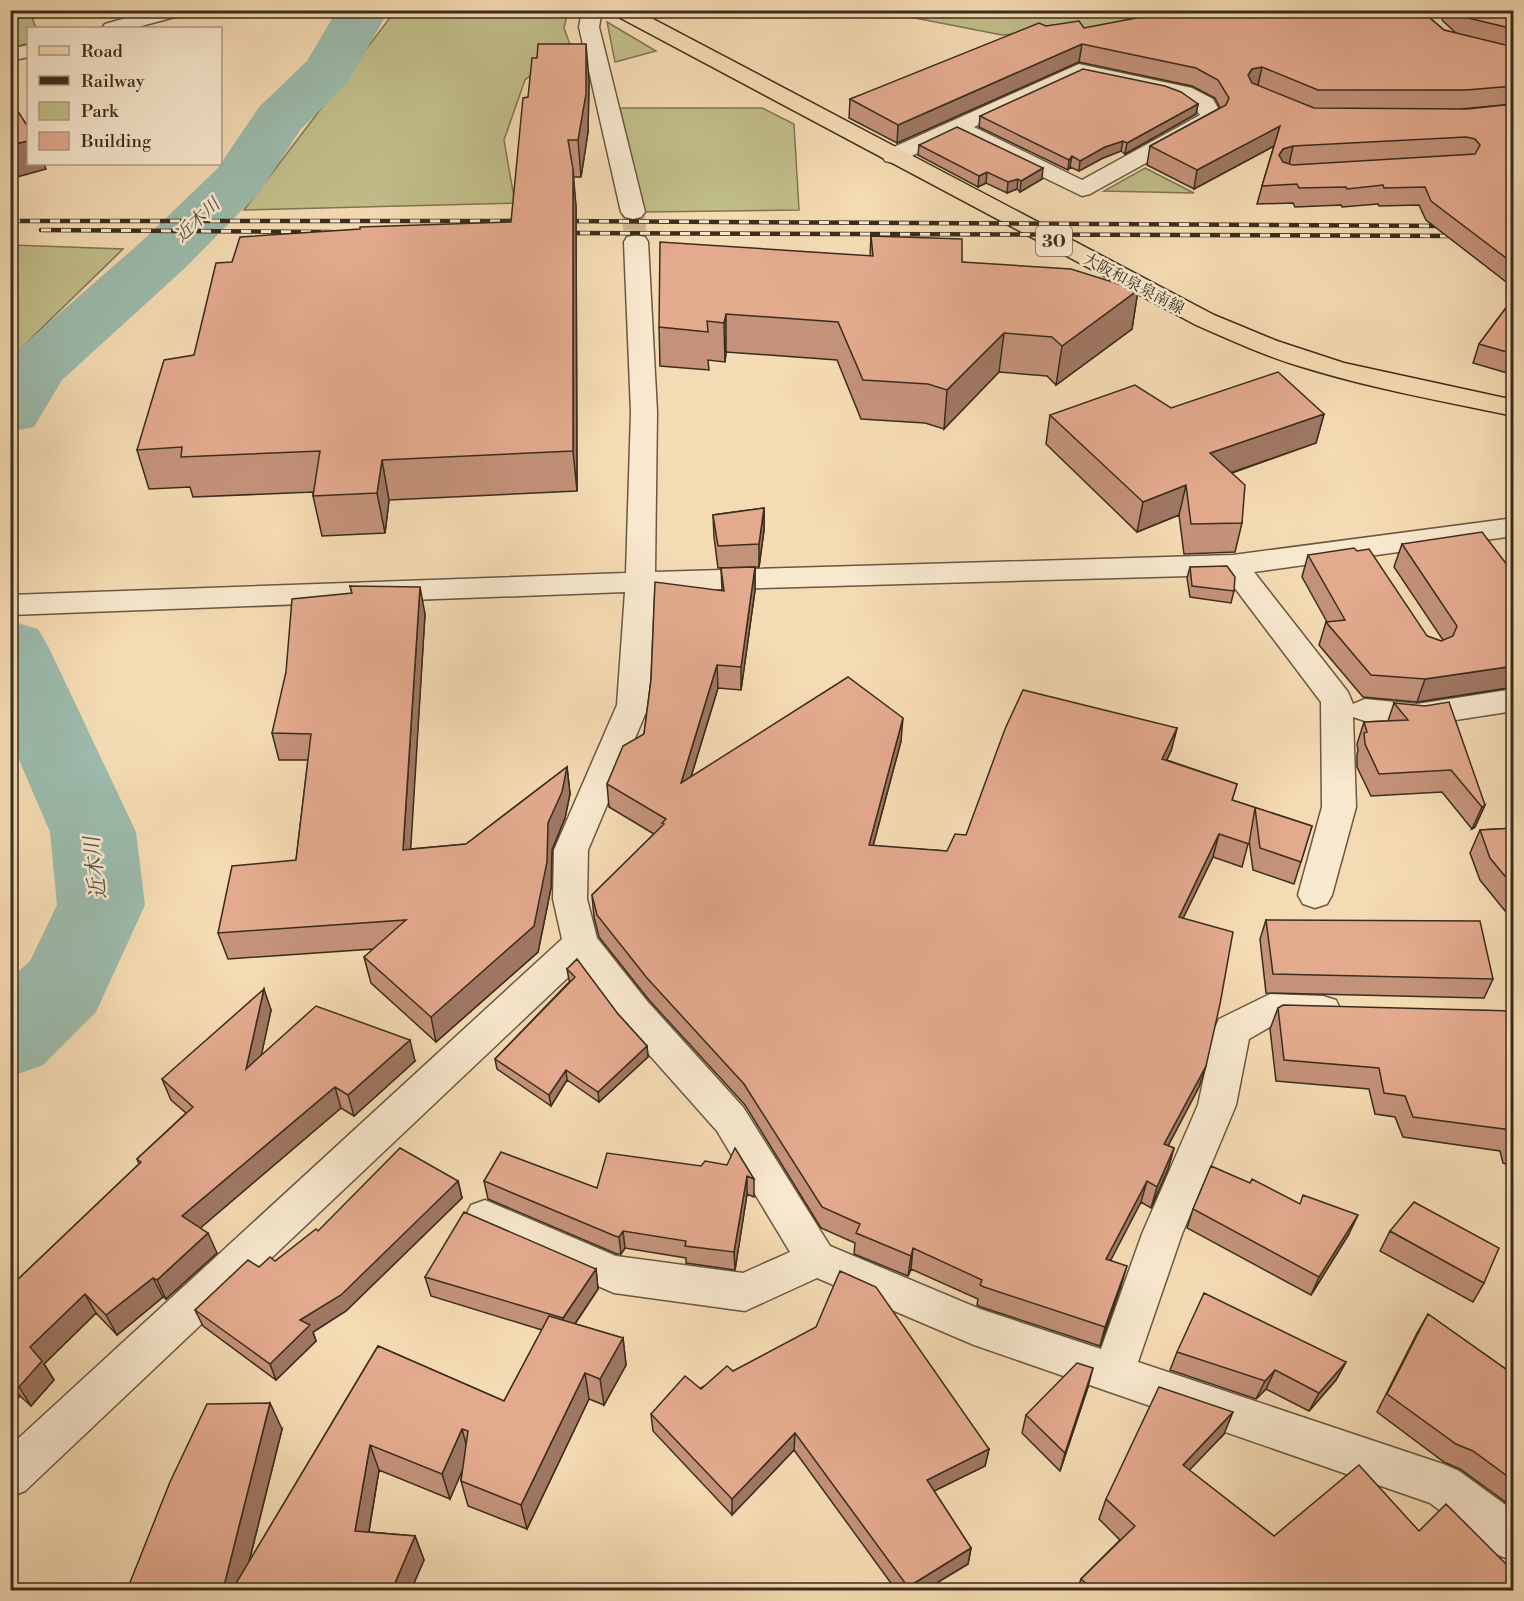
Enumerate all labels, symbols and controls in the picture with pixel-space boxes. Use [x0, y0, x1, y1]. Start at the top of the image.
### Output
legend [27, 27, 222, 165]
text: Road [81, 40, 124, 63]
text: Railway [81, 70, 145, 93]
text: Park [81, 100, 120, 123]
text: Building [80, 130, 152, 153]
water label: 近木川 [170, 192, 226, 247]
road number: 30 [1036, 226, 1072, 256]
street label: 大阪和泉泉南線 [1079, 249, 1188, 319]
water label: 近木川 [80, 833, 112, 901]

